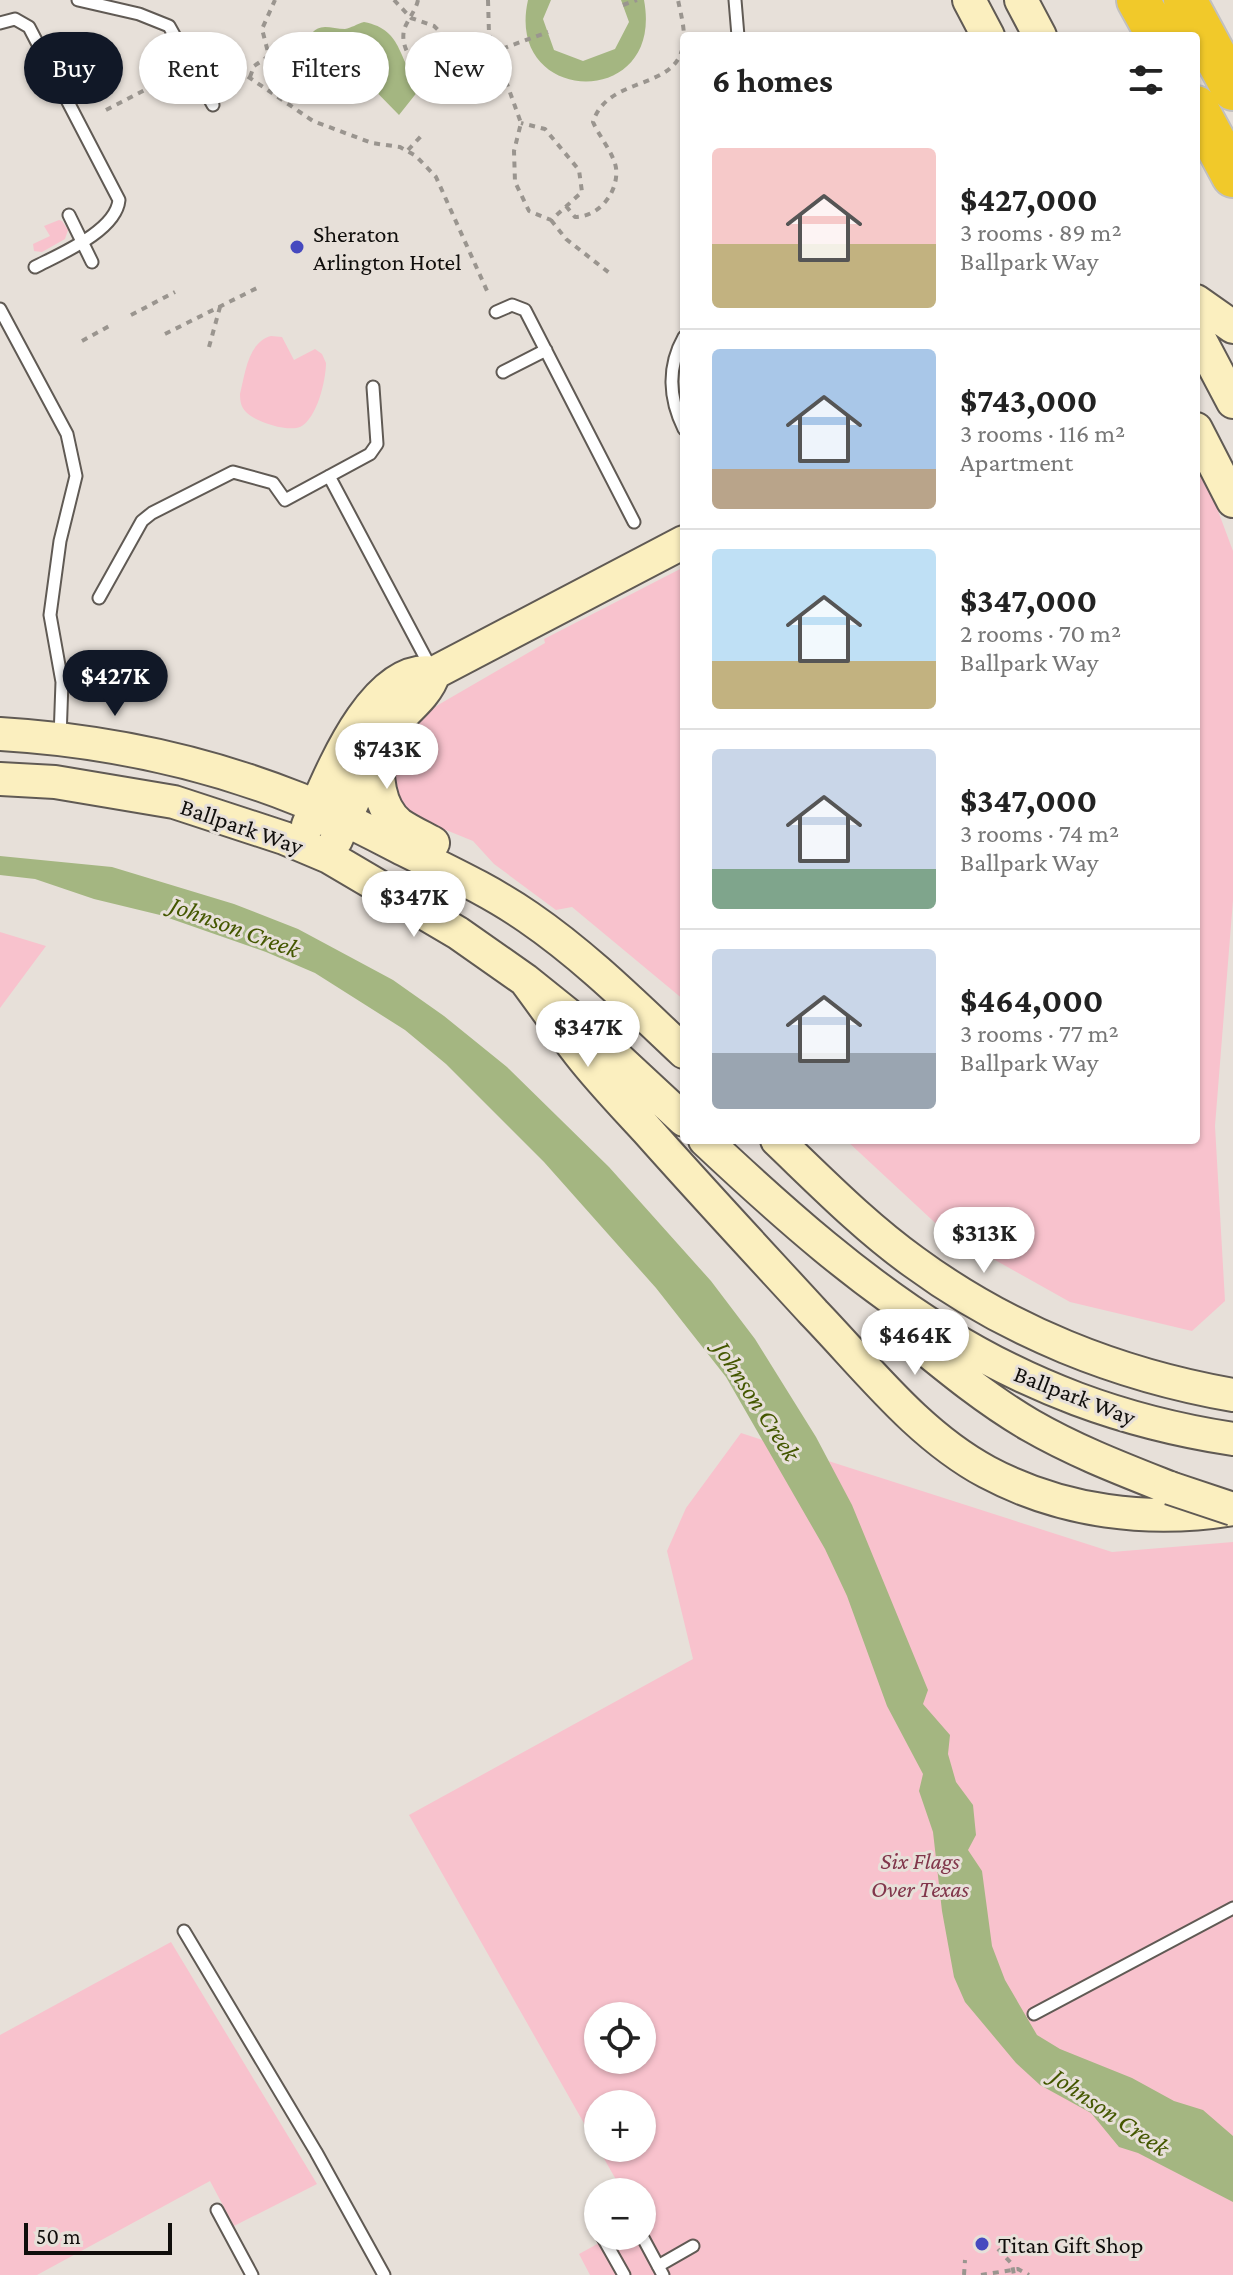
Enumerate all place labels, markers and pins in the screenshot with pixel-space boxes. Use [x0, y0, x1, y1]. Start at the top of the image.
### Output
place label: Sheraton Arlington Hotel [313, 220, 461, 275]
marker: Sheraton Arlington Hotel [288, 238, 306, 256]
pin: $427K [59, 650, 171, 718]
pin: $743K [331, 723, 443, 791]
pin: $347K [358, 871, 470, 939]
pin: $347K [532, 1001, 644, 1069]
pin: $313K [928, 1207, 1040, 1275]
pin: $464K [859, 1309, 971, 1377]
place label: Titan Gift Shop [998, 2231, 1143, 2258]
marker: Titan Gift Shop [973, 2235, 991, 2253]

